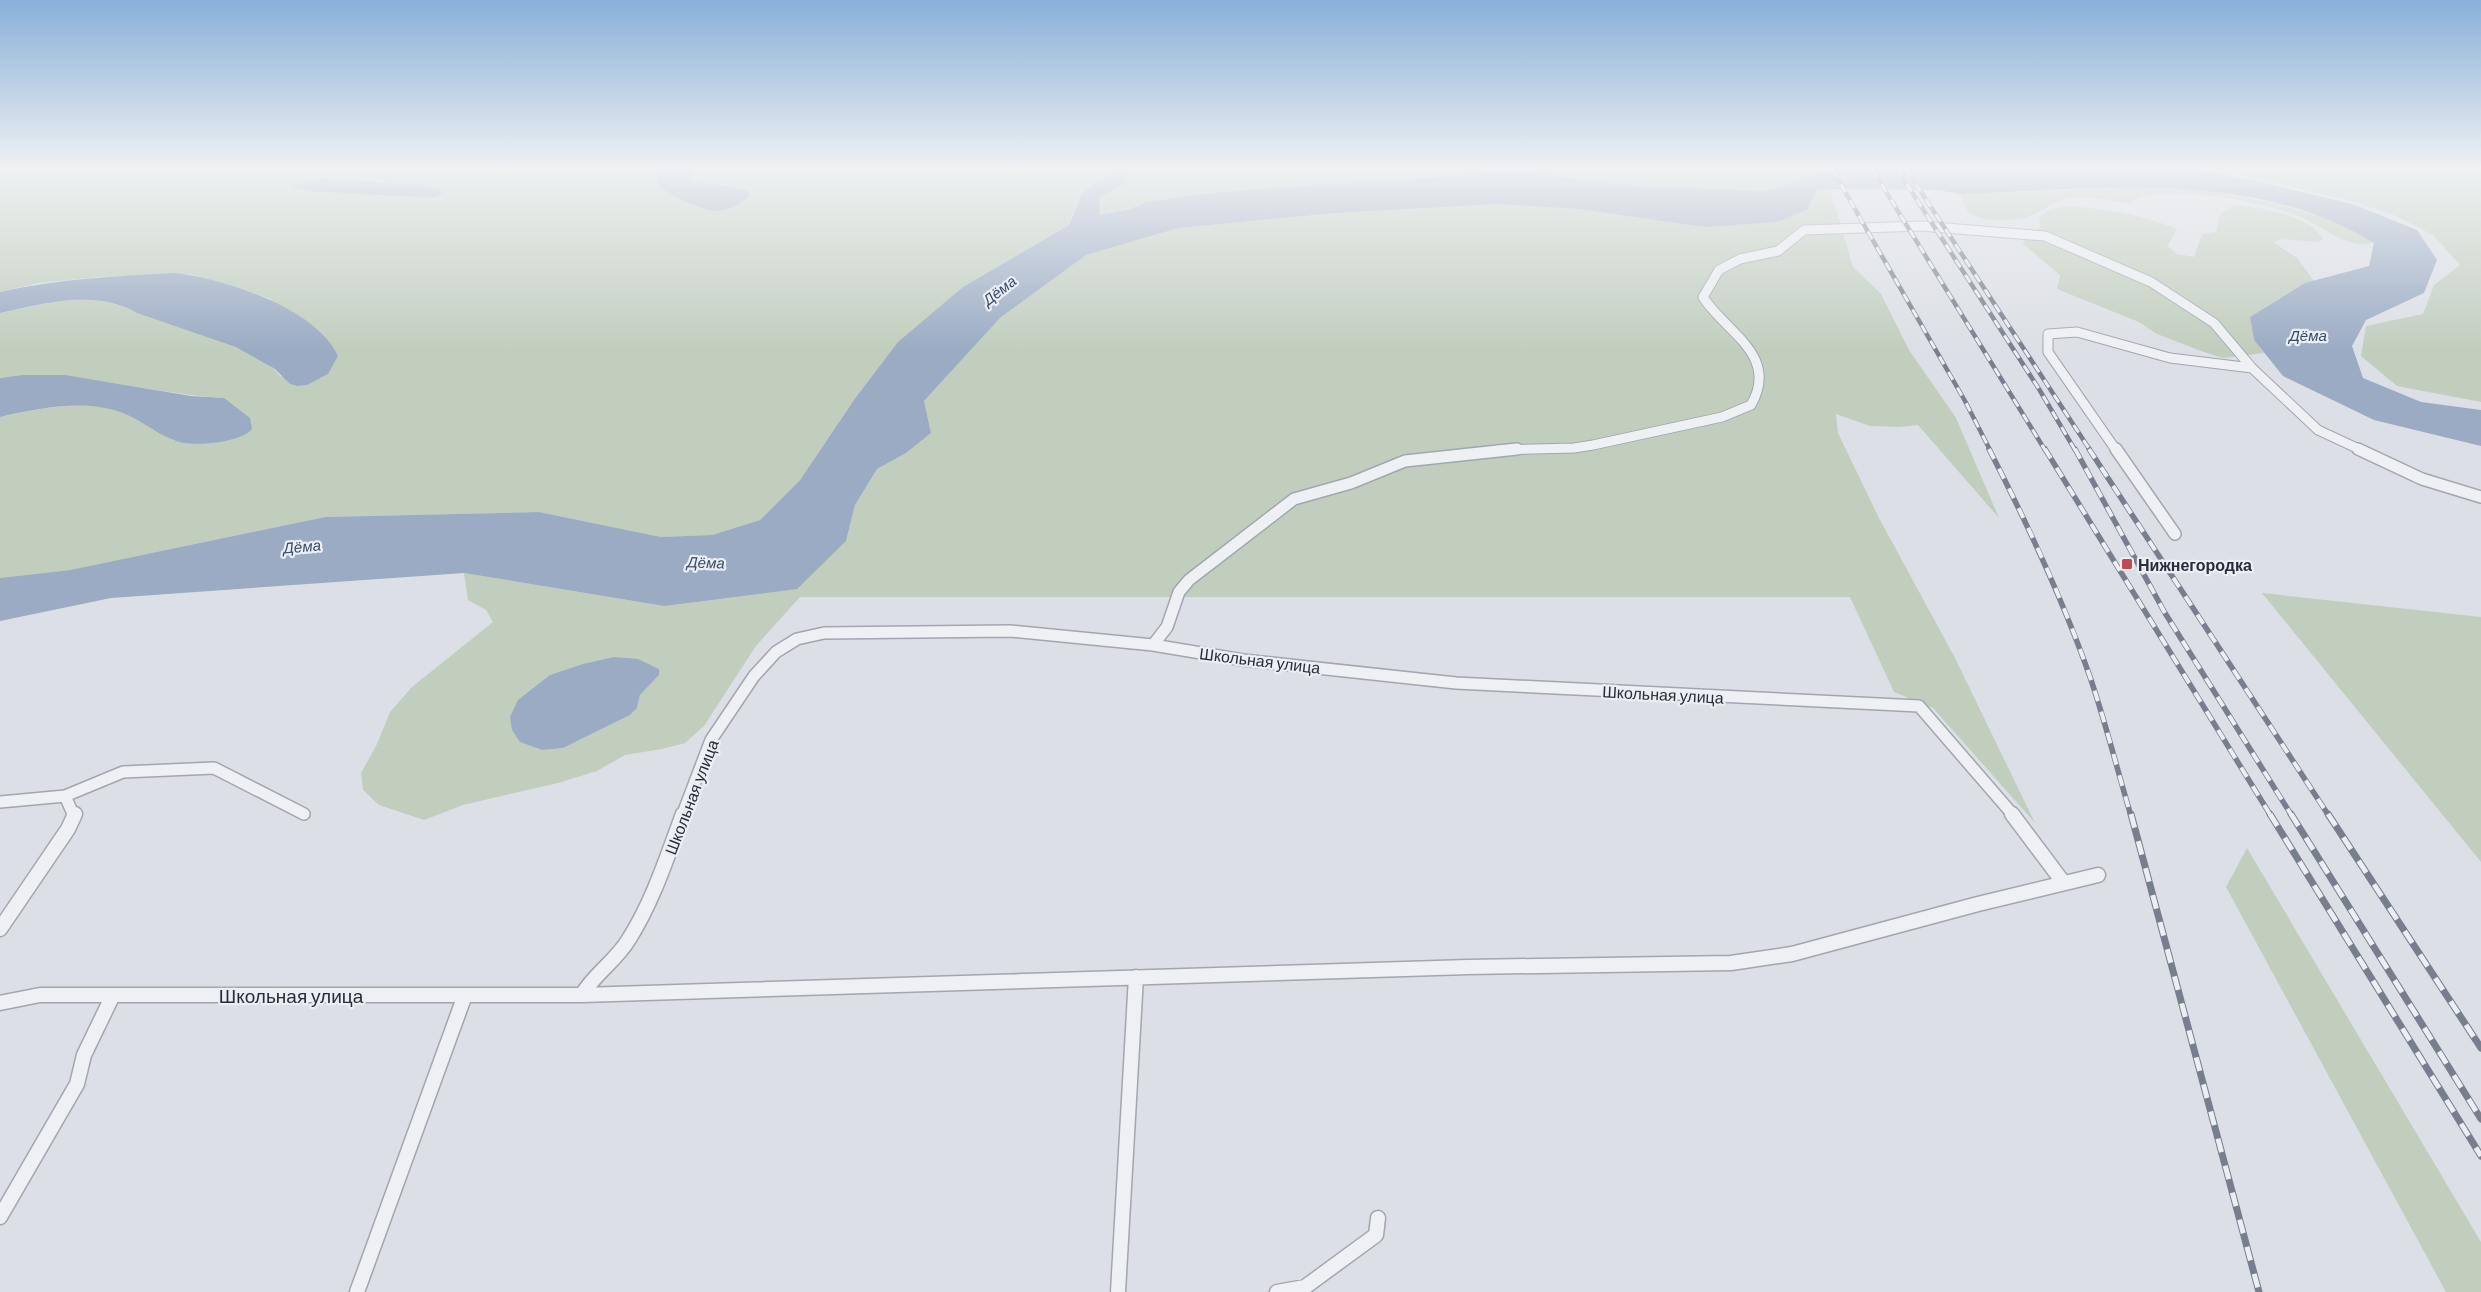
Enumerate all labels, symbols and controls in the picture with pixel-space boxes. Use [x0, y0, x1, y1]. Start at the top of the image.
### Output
water label: Дёма [977, 271, 1019, 310]
water label: Дёма [2287, 326, 2327, 344]
water label: Дёма [281, 535, 321, 557]
water label: Дёма [685, 552, 725, 572]
place label: Нижнегородка [2138, 555, 2252, 574]
marker: Нижнегородка [2120, 557, 2134, 571]
street label: Школьная улица [1198, 643, 1322, 677]
street label: Школьная улица [1602, 681, 1724, 707]
street label: Школьная улица [660, 737, 722, 857]
street label: Школьная улица [219, 984, 364, 1007]

